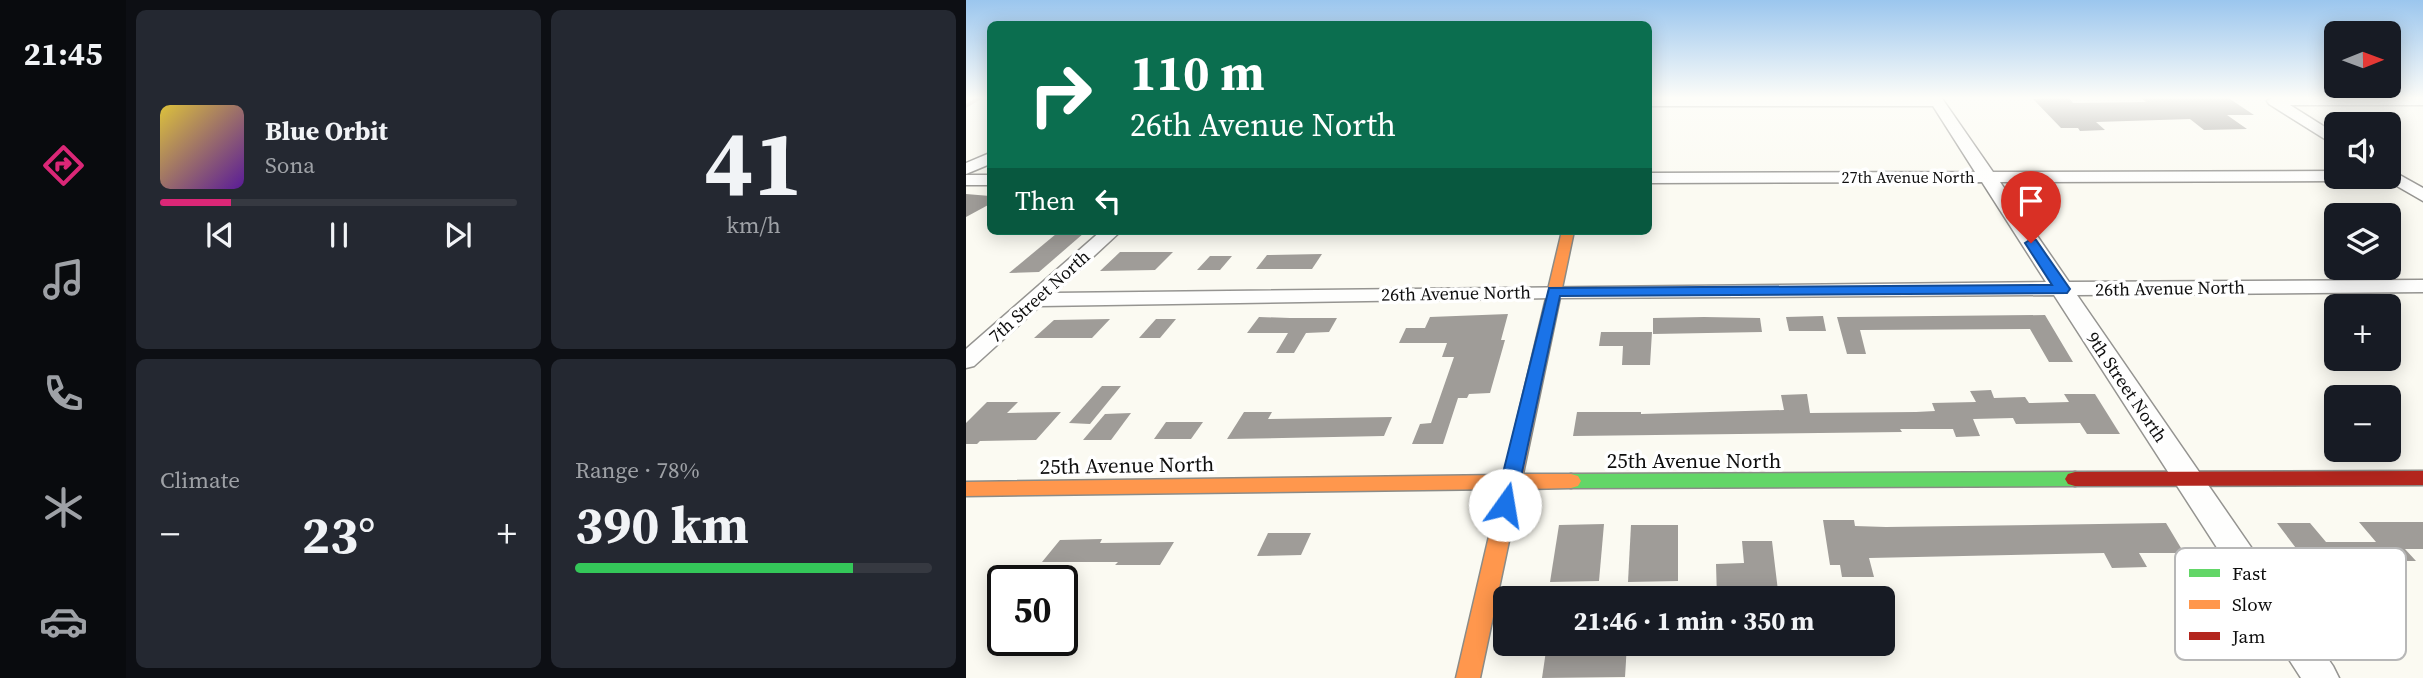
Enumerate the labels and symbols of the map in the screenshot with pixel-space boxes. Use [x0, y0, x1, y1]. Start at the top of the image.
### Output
north arrow [2324, 21, 2401, 98]
street label: 27th Avenue North [1841, 166, 1975, 188]
pin [2001, 171, 2061, 243]
street label: 7th Street North [983, 244, 1095, 348]
street label: 26th Avenue North [2095, 274, 2245, 302]
street label: 26th Avenue North [1381, 279, 1531, 307]
street label: 9th Street North [2081, 327, 2173, 447]
street label: 25th Avenue North [1607, 446, 1781, 475]
street label: 25th Avenue North [1039, 449, 1215, 481]
position arrow [1468, 468, 1542, 542]
legend [2175, 548, 2406, 660]
text: Fast [2232, 560, 2267, 586]
speed limit sign: 50 [987, 565, 1078, 656]
text: Slow [2232, 591, 2273, 617]
text: Jam [2231, 623, 2265, 649]

